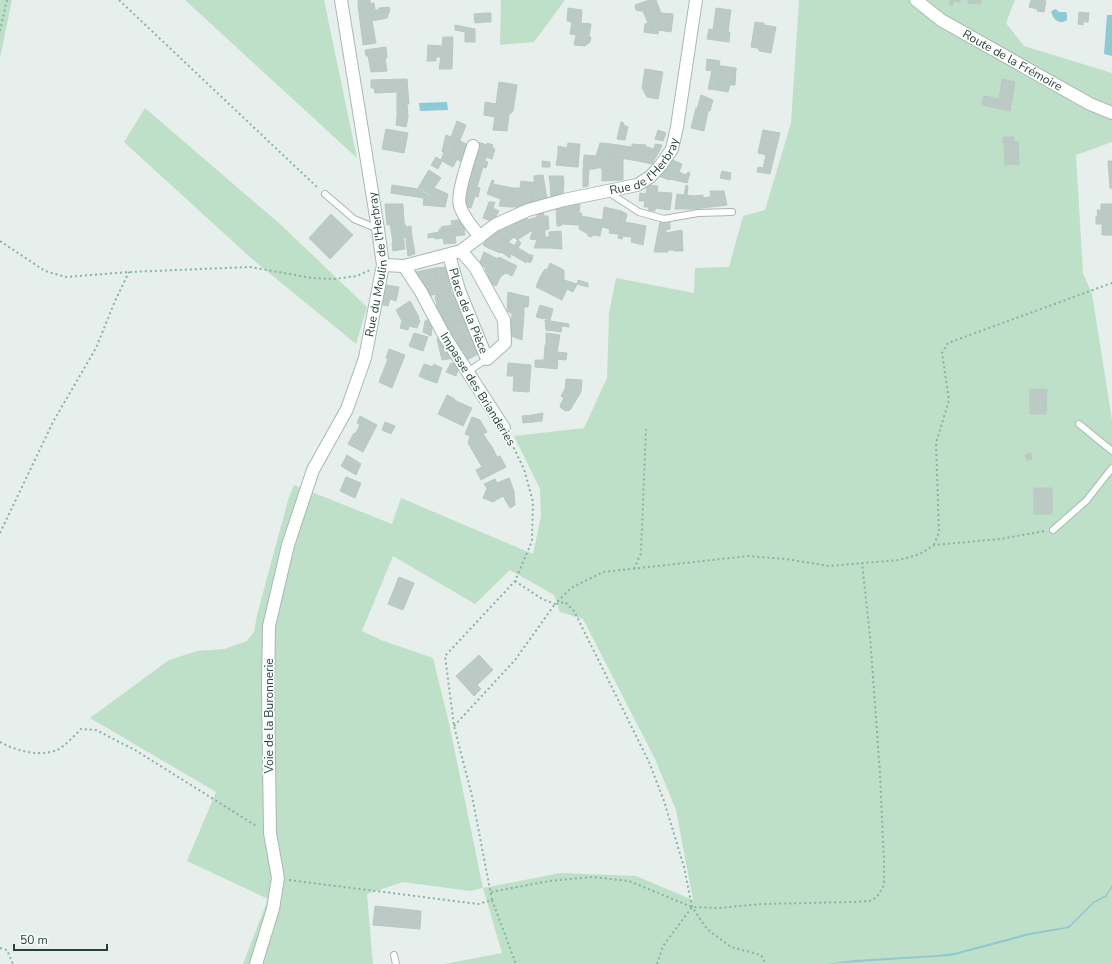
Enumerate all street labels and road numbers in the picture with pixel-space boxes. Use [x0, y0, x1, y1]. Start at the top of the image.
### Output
street label: Route de la Frémoire [960, 26, 1065, 95]
street label: Rue de l'Herbray [608, 136, 682, 198]
street label: Rue du Moulin de l'Herbray [361, 190, 391, 338]
street label: Place de la Pièce [445, 266, 492, 356]
street label: Impasse des Brianderies [437, 329, 520, 449]
street label: Voie de la Buronnerie [261, 658, 277, 775]

